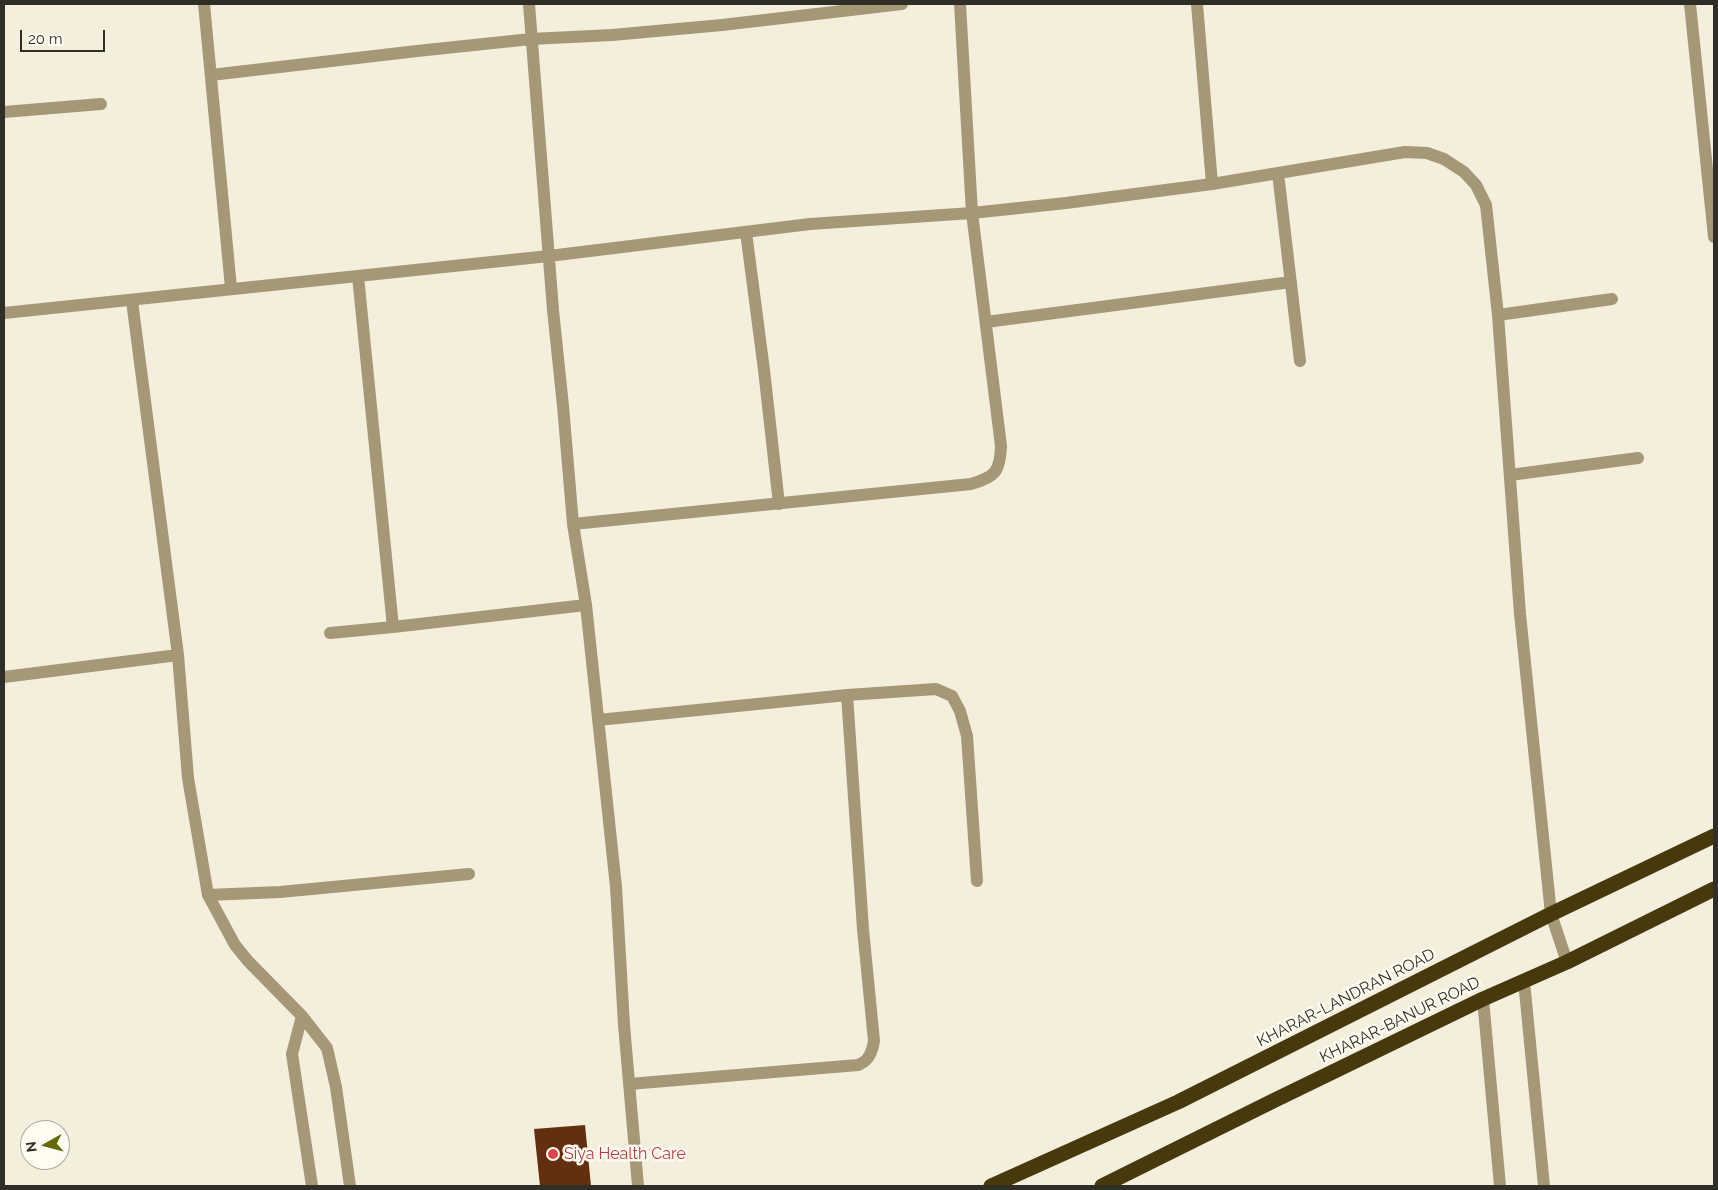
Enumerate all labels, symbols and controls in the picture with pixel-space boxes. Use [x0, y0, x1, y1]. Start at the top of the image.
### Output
scale bar [22, 20, 108, 52]
text: 20 m [28, 30, 63, 48]
street label: KHARAR-LANDRAN ROAD [1254, 945, 1438, 1051]
street label: KHARAR-BANUR ROAD [1317, 973, 1483, 1067]
north arrow [20, 1120, 70, 1170]
text: N [23, 1140, 40, 1153]
place label: Siya Health Care [564, 1144, 686, 1164]
marker: Siya Health Care [546, 1147, 560, 1161]

